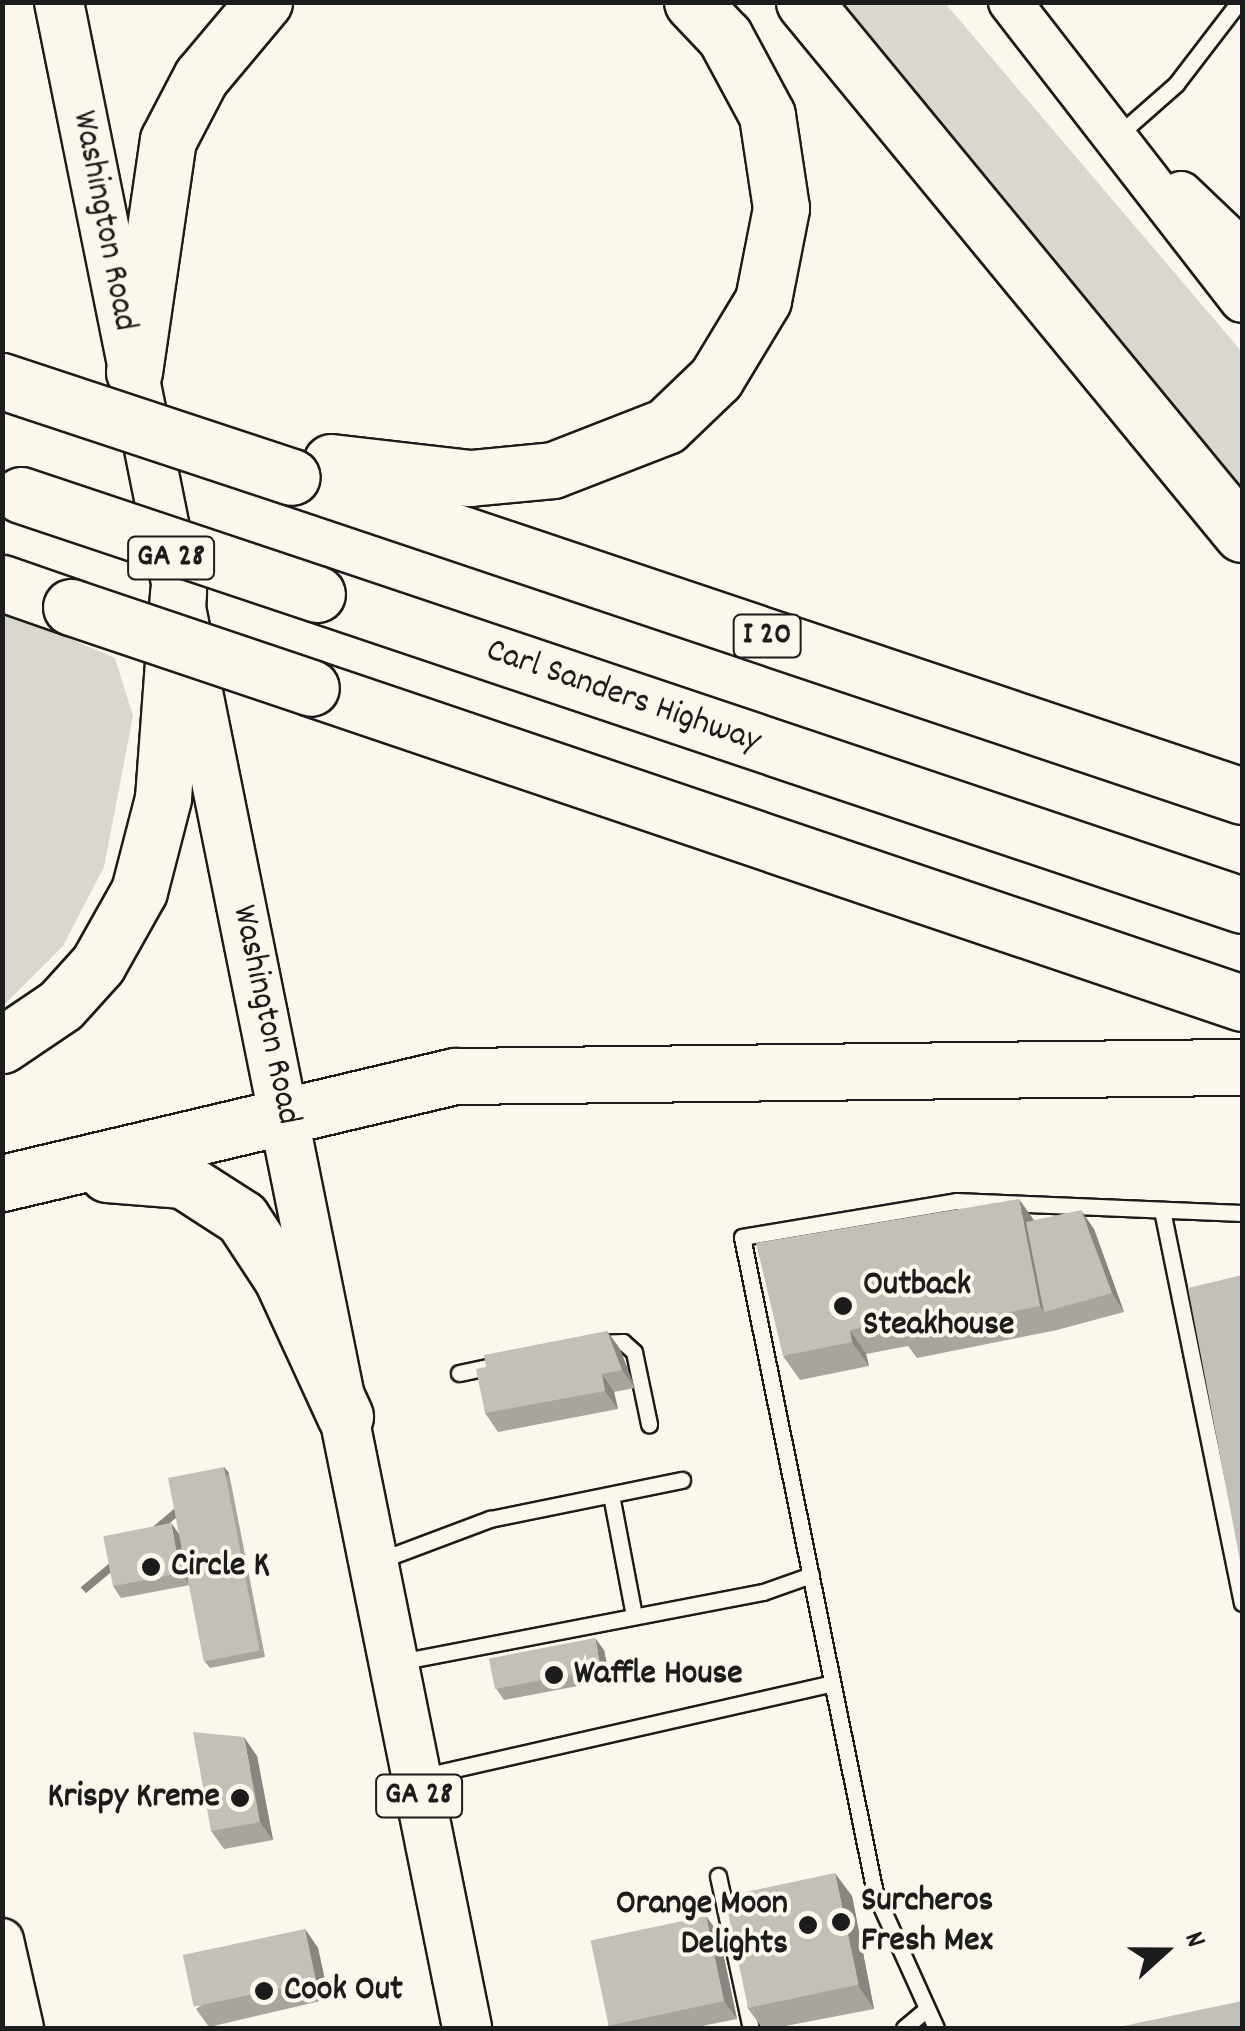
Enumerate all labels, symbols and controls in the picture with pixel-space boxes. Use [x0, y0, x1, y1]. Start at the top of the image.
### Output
street label: Washington Road [61, 107, 145, 335]
road number: GA 28 [126, 531, 216, 585]
road number: I 20 [732, 609, 802, 663]
street label: Carl Sanders Highway [480, 630, 766, 764]
street label: Washington Road [221, 901, 309, 1129]
place label: Outback Steakhouse [863, 1265, 1014, 1347]
marker: Outback Steakhouse [832, 1295, 854, 1317]
place label: Circle K [171, 1546, 270, 1588]
marker: Circle K [140, 1556, 162, 1578]
place label: Waffle House [574, 1654, 743, 1696]
marker: Waffle House [543, 1664, 565, 1686]
road number: GA 28 [374, 1769, 464, 1823]
place label: Krispy Kreme [47, 1777, 220, 1819]
marker: Krispy Kreme [229, 1787, 251, 1809]
place label: Surcheros Fresh Mex [861, 1881, 993, 1963]
place label: Orange Moon Delights [616, 1884, 788, 1966]
north arrow [1115, 1901, 1215, 2001]
marker: Surcheros Fresh Mex [830, 1911, 852, 1933]
marker: Orange Moon Delights [797, 1914, 819, 1936]
text: N [1172, 1927, 1214, 1954]
place label: Cook Out [284, 1970, 403, 2012]
marker: Cook Out [253, 1980, 275, 2002]

